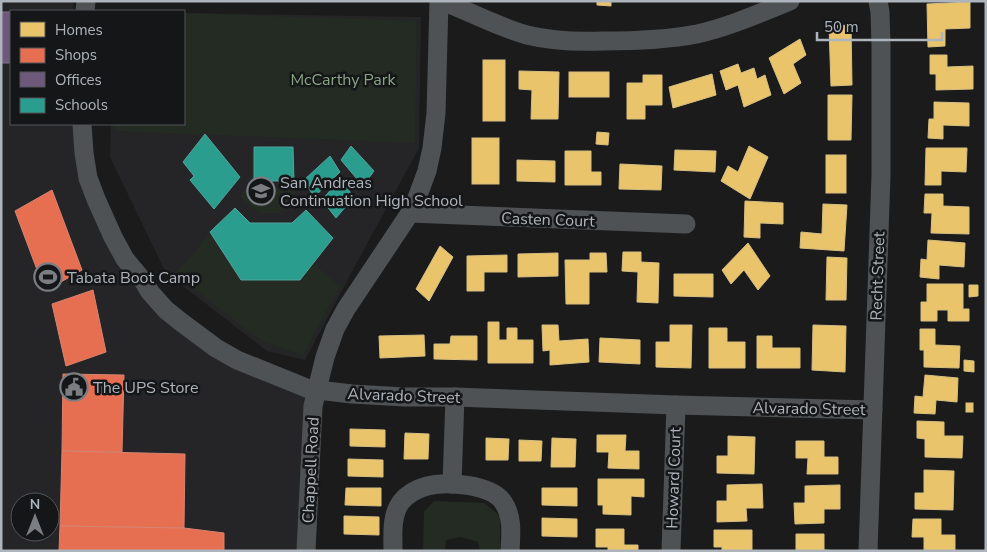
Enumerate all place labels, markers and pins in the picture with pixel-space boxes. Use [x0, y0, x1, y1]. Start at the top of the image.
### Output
place label: San Andreas Continuation High School [280, 172, 463, 212]
school or university icon: San Andreas Continuation High School [246, 176, 276, 206]
sports icon: Tabata Boot Camp [33, 262, 63, 292]
place label: Tabata Boot Camp [67, 267, 200, 289]
public building icon: The UPS Store [59, 372, 89, 402]
place label: The UPS Store [93, 377, 198, 399]

